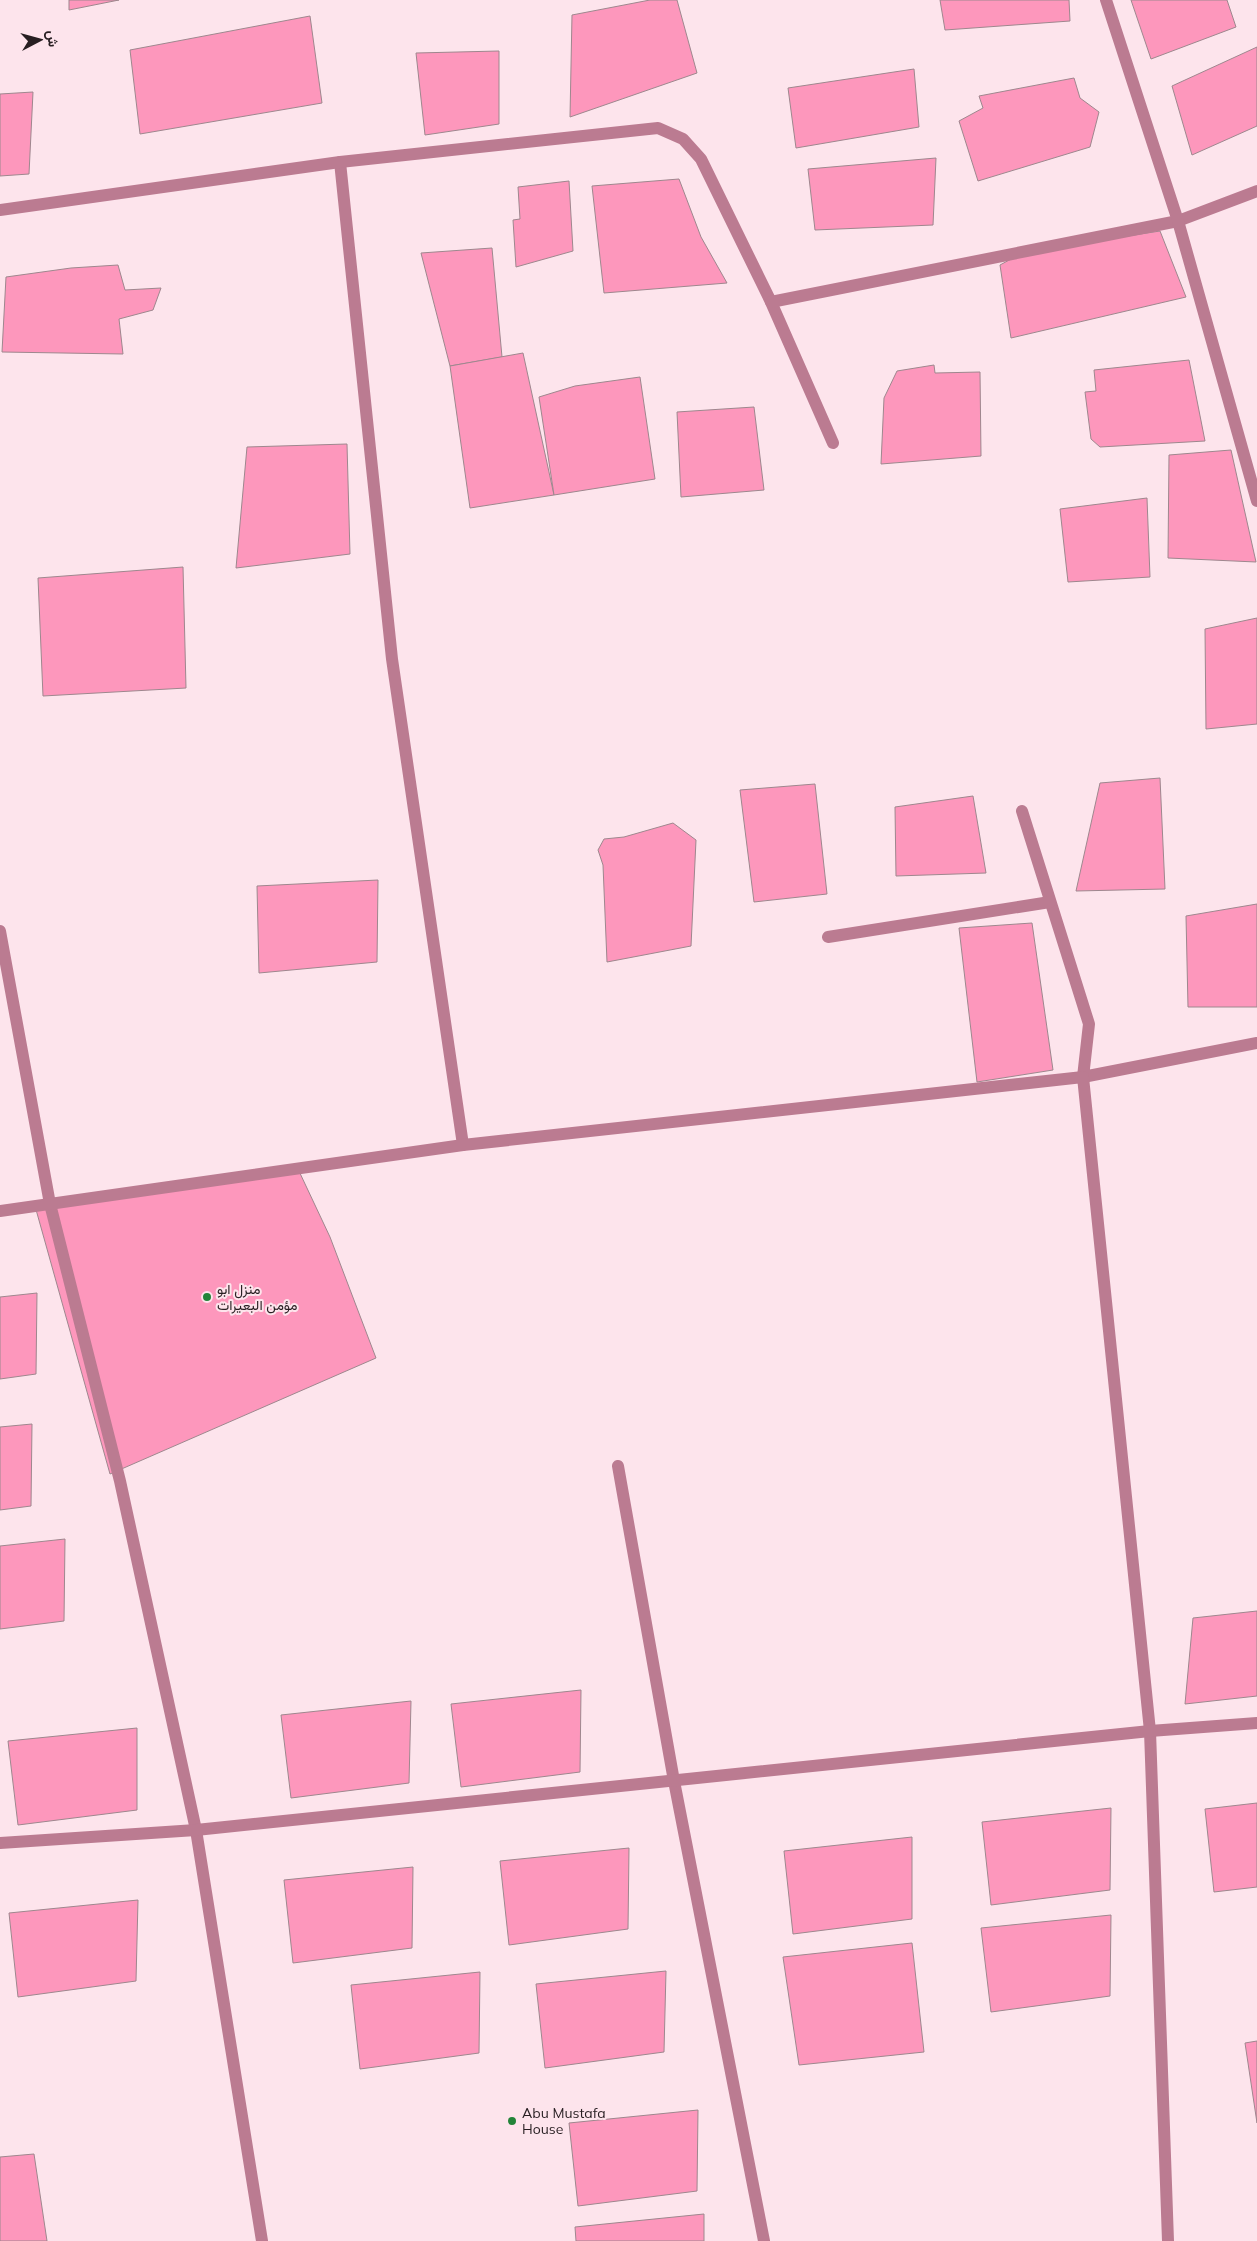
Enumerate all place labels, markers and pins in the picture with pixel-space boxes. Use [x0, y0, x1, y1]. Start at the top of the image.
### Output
place label: منزل ابو مؤمن البعيرات [217, 1280, 298, 1314]
marker: منزل ابو مؤمن البعيرات [201, 1291, 213, 1303]
place label: Abu Mustafa House [522, 2104, 606, 2138]
marker: Abu Mustafa House [506, 2115, 518, 2127]

